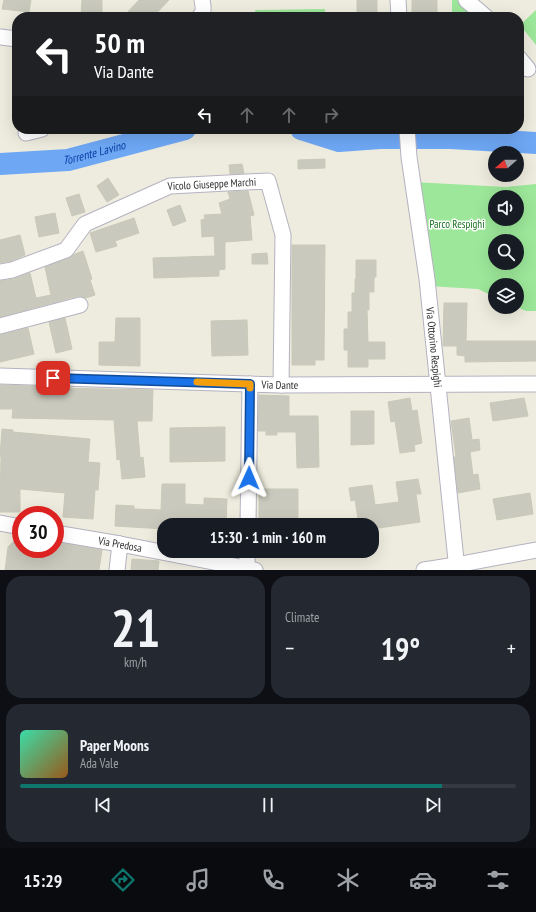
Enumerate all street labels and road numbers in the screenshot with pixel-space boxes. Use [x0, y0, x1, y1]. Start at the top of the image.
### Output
street label: Vicolo Giuseppe Marchi [166, 175, 256, 193]
street label: Via Ottorino Respighi [423, 305, 445, 388]
street label: Via Dante [260, 377, 299, 392]
street label: Via Predosa [96, 533, 143, 555]

